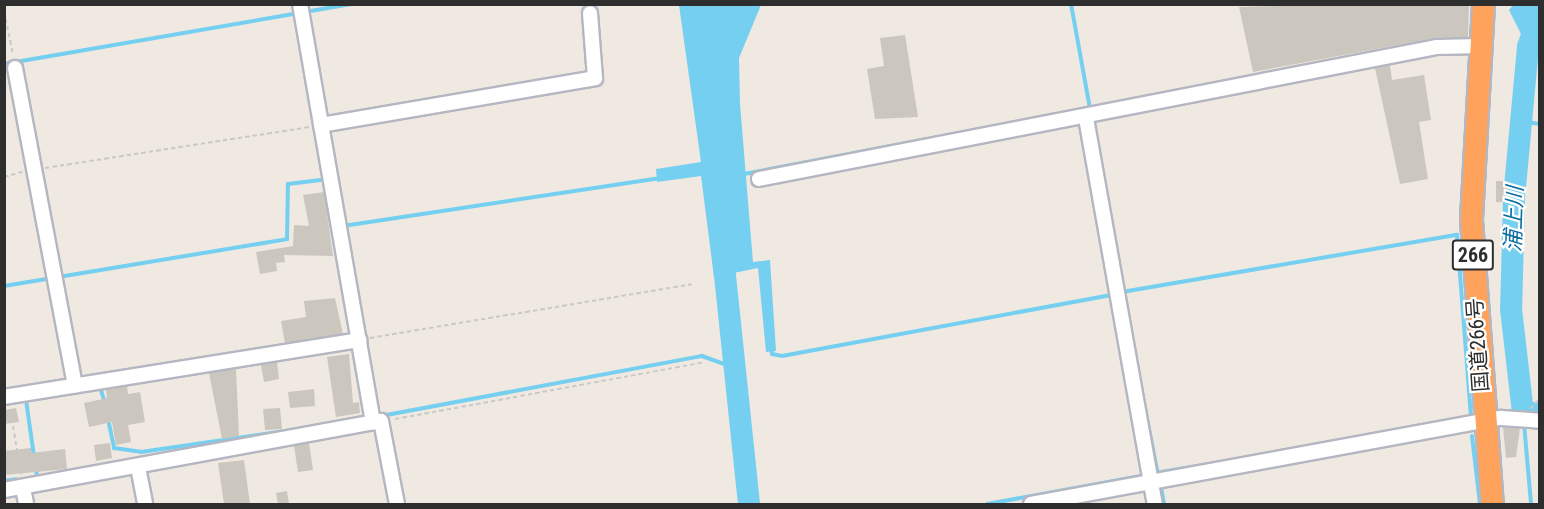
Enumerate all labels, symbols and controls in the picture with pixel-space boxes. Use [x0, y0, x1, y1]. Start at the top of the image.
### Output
water label: 浦上川 [1500, 186, 1528, 252]
road number: 266 [1450, 238, 1496, 272]
street label: 国道266号 [1462, 297, 1494, 393]

